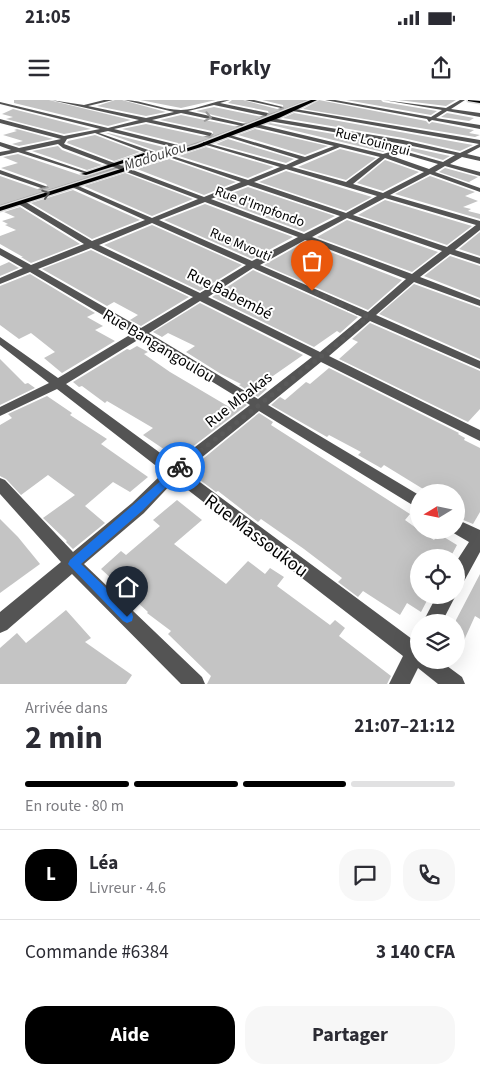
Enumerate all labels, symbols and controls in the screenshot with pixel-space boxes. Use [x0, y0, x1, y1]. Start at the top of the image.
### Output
text: 21:05 [25, 4, 71, 31]
text: Forkly [209, 52, 271, 84]
icon: menu [25, 54, 53, 82]
icon: share [427, 54, 455, 82]
one-way arrow [203, 111, 212, 122]
street label: Rue Louingui [333, 122, 412, 162]
water label: Madoukou [121, 136, 189, 176]
street label: Rue d'Impfondo [212, 181, 307, 232]
one-way arrow [42, 190, 50, 200]
street label: Rue Mvouti [207, 223, 275, 267]
pin [291, 240, 333, 291]
icon: bag [298, 247, 326, 275]
street label: Rue Babembé [183, 263, 276, 325]
street label: Rue Bangangoulou [99, 304, 218, 388]
street label: Rue Mbakas [200, 366, 277, 433]
courier [155, 442, 205, 492]
icon: bike [166, 453, 194, 481]
north arrow [410, 484, 465, 539]
map controls [410, 484, 465, 669]
street label: Rue Massoukou [198, 488, 314, 584]
button: locate [410, 549, 465, 604]
pin [106, 566, 148, 617]
icon: home [113, 573, 141, 601]
button: layers [410, 614, 465, 669]
text: Arrivée dans [25, 697, 108, 719]
text: 21:07–21:12 [354, 713, 455, 740]
text: 2 min [25, 715, 103, 761]
text: En route · 80 m [25, 795, 124, 817]
button: chat [339, 849, 391, 901]
button: phone [403, 849, 455, 901]
text: Léa [89, 850, 118, 877]
text: L [46, 861, 56, 888]
text: Livreur · 4.6 [89, 877, 166, 899]
text: Commande #6384 [25, 939, 169, 966]
text: 3 140 CFA [376, 939, 455, 966]
button: Aide [25, 1006, 235, 1064]
button: Partager [245, 1006, 455, 1064]

